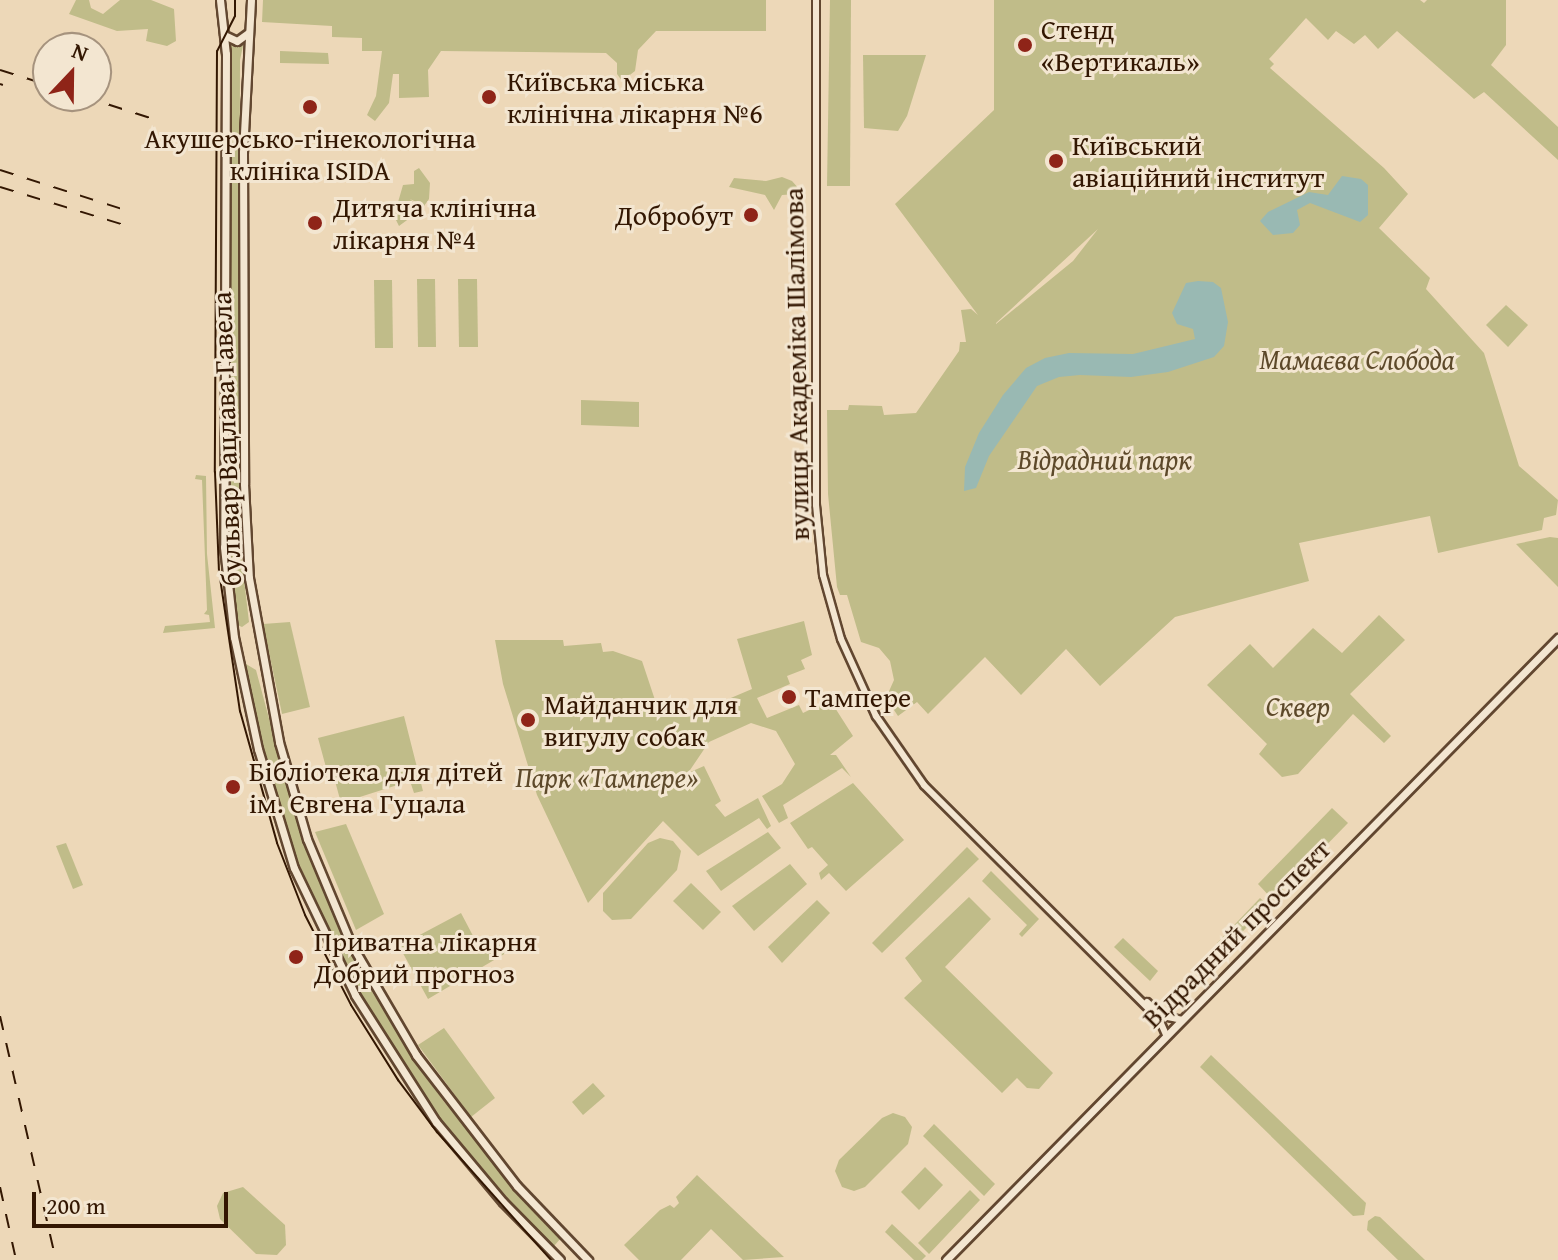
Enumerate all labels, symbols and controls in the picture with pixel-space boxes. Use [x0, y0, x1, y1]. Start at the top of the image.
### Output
place label: Стенд «Вертикаль» [1041, 12, 1200, 78]
north arrow [32, 32, 112, 112]
text: N [67, 34, 93, 69]
marker: Стенд «Вертикаль» [1016, 36, 1034, 54]
place label: Київська міська клінічна лікарня №6 [507, 64, 763, 130]
marker: Київська міська клінічна лікарня №6 [478, 86, 500, 108]
marker: Акушерсько-гінекологічна клініка ISIDA [299, 96, 321, 118]
place label: Акушерсько-гінекологічна клініка ISIDA [144, 121, 476, 187]
place label: Київський авіаційний інститут [1072, 128, 1324, 194]
marker: Київський авіаційний інститут [1047, 152, 1065, 170]
street label: вулиця Академіка Шалімова [776, 187, 816, 541]
place label: Дитяча клінічна лікарня №4 [333, 190, 536, 256]
place label: Добробут [615, 198, 733, 232]
marker: Добробут [740, 204, 762, 226]
marker: Дитяча клінічна лікарня №4 [304, 212, 326, 234]
street label: бульвар Вацлава Гавела [204, 291, 248, 587]
park label: Мамаєва Слобода [1259, 342, 1455, 376]
park label: Відрадний парк [1018, 442, 1192, 476]
place label: Тампере [805, 680, 911, 714]
place label: Майданчик для вигулу собак [544, 687, 738, 753]
marker: Тампере [780, 688, 798, 706]
park label: Сквер [1266, 689, 1330, 723]
marker: Майданчик для вигулу собак [519, 711, 537, 729]
place label: Бібліотека для дітей ім. Євгена Гуцала [249, 754, 503, 820]
park label: Парк «Тампере» [515, 760, 699, 794]
marker: Бібліотека для дітей ім. Євгена Гуцала [224, 778, 242, 796]
street label: Відрадний проспект [1135, 832, 1337, 1034]
place label: Приватна лікарня Добрий прогноз [314, 924, 537, 990]
marker: Приватна лікарня Добрий прогноз [285, 946, 307, 968]
scale bar [36, 1176, 232, 1226]
text: 200 m [46, 1188, 106, 1223]

